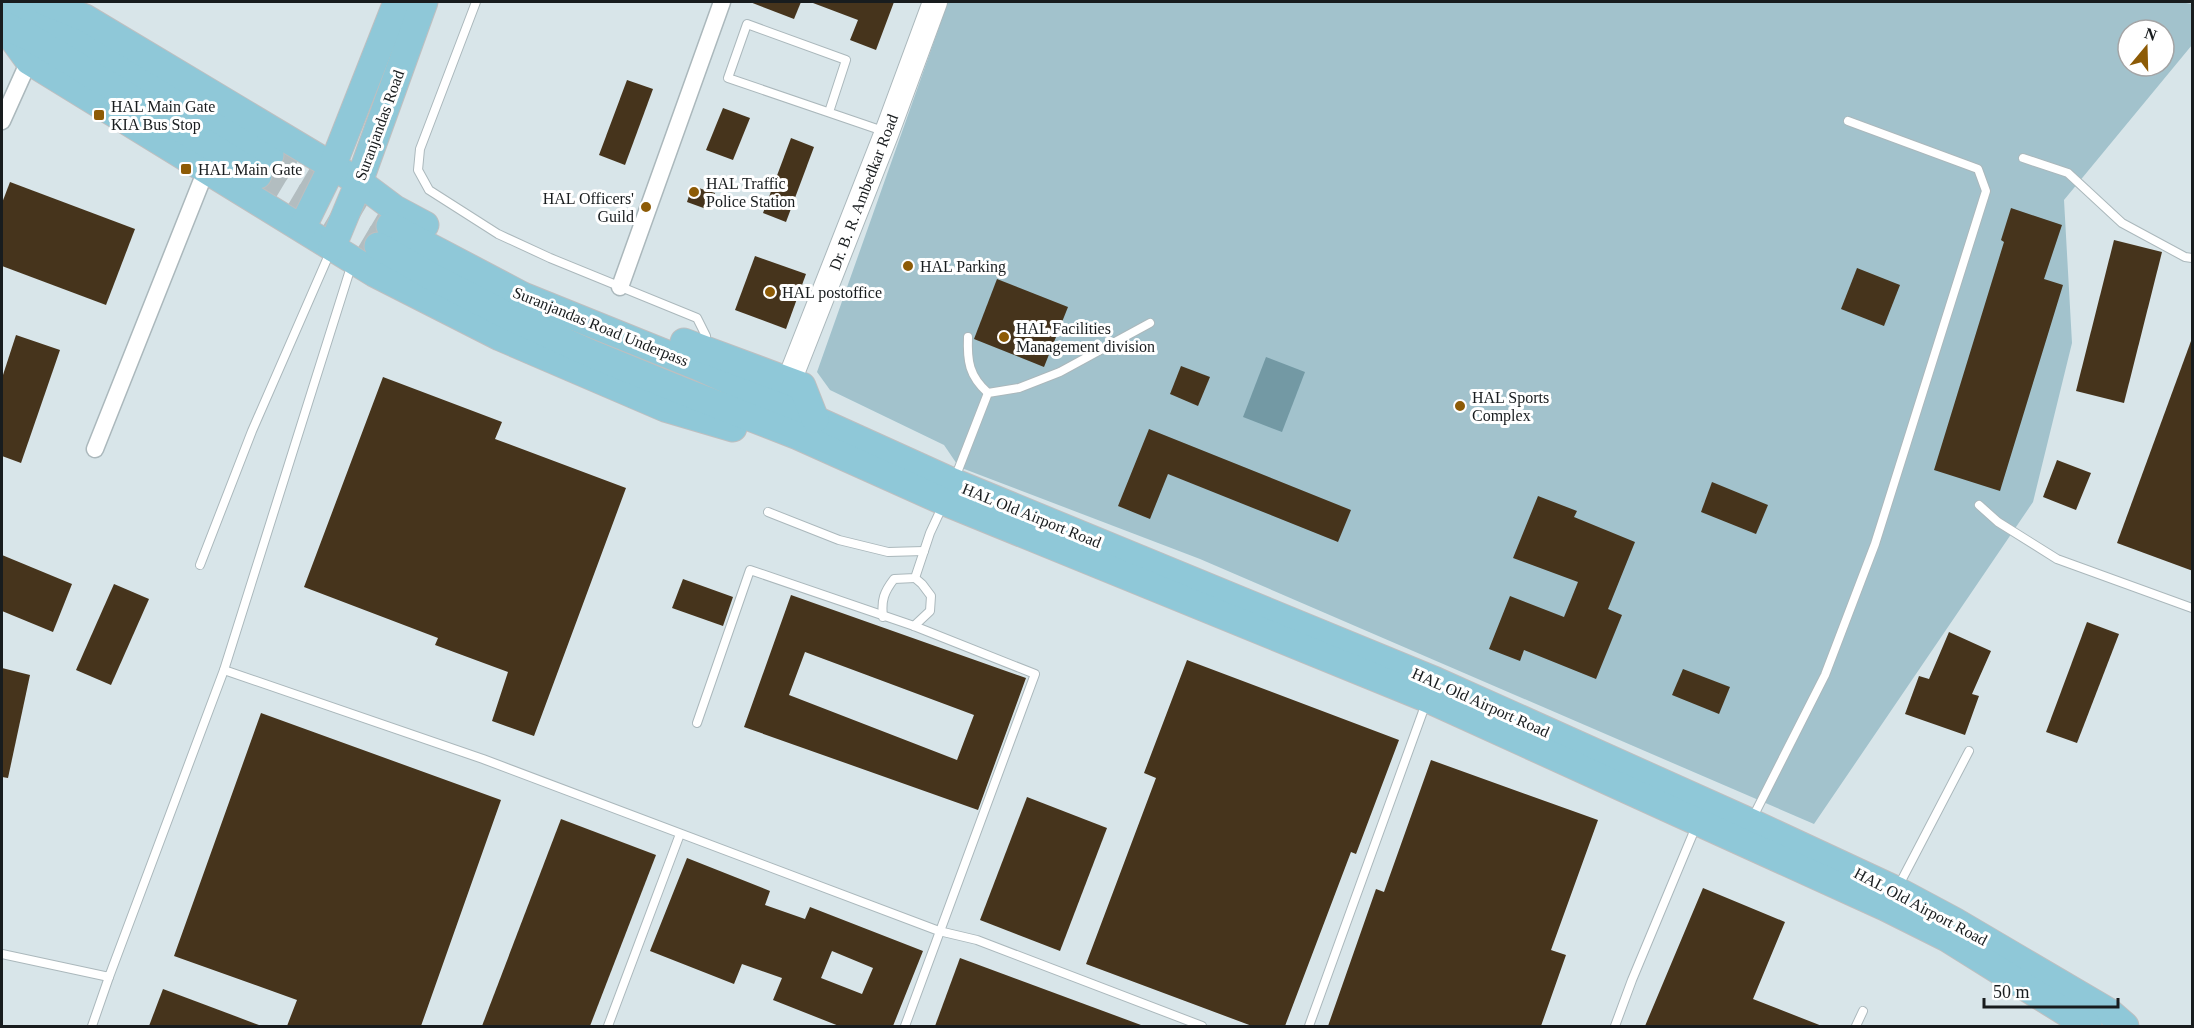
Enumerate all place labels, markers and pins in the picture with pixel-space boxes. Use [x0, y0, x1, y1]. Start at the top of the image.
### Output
place label: HAL Main Gate KIA Bus Stop [111, 98, 215, 134]
marker: HAL Main Gate KIA Bus Stop [92, 108, 106, 122]
place label: HAL Main Gate [198, 161, 302, 178]
marker: HAL Main Gate [179, 162, 193, 176]
place label: HAL Traffic Police Station [706, 175, 795, 210]
marker: HAL Traffic Police Station [687, 185, 701, 199]
place label: HAL Officers' Guild [543, 190, 634, 225]
marker: HAL Officers' Guild [639, 200, 653, 214]
place label: HAL Parking [920, 258, 1006, 276]
marker: HAL Parking [901, 259, 915, 273]
place label: HAL postoffice [782, 284, 882, 302]
marker: HAL postoffice [763, 285, 777, 299]
place label: HAL Facilities Management division [1016, 320, 1155, 356]
marker: HAL Facilities Management division [997, 330, 1011, 344]
place label: HAL Sports Complex [1472, 389, 1549, 425]
marker: HAL Sports Complex [1453, 399, 1467, 413]

